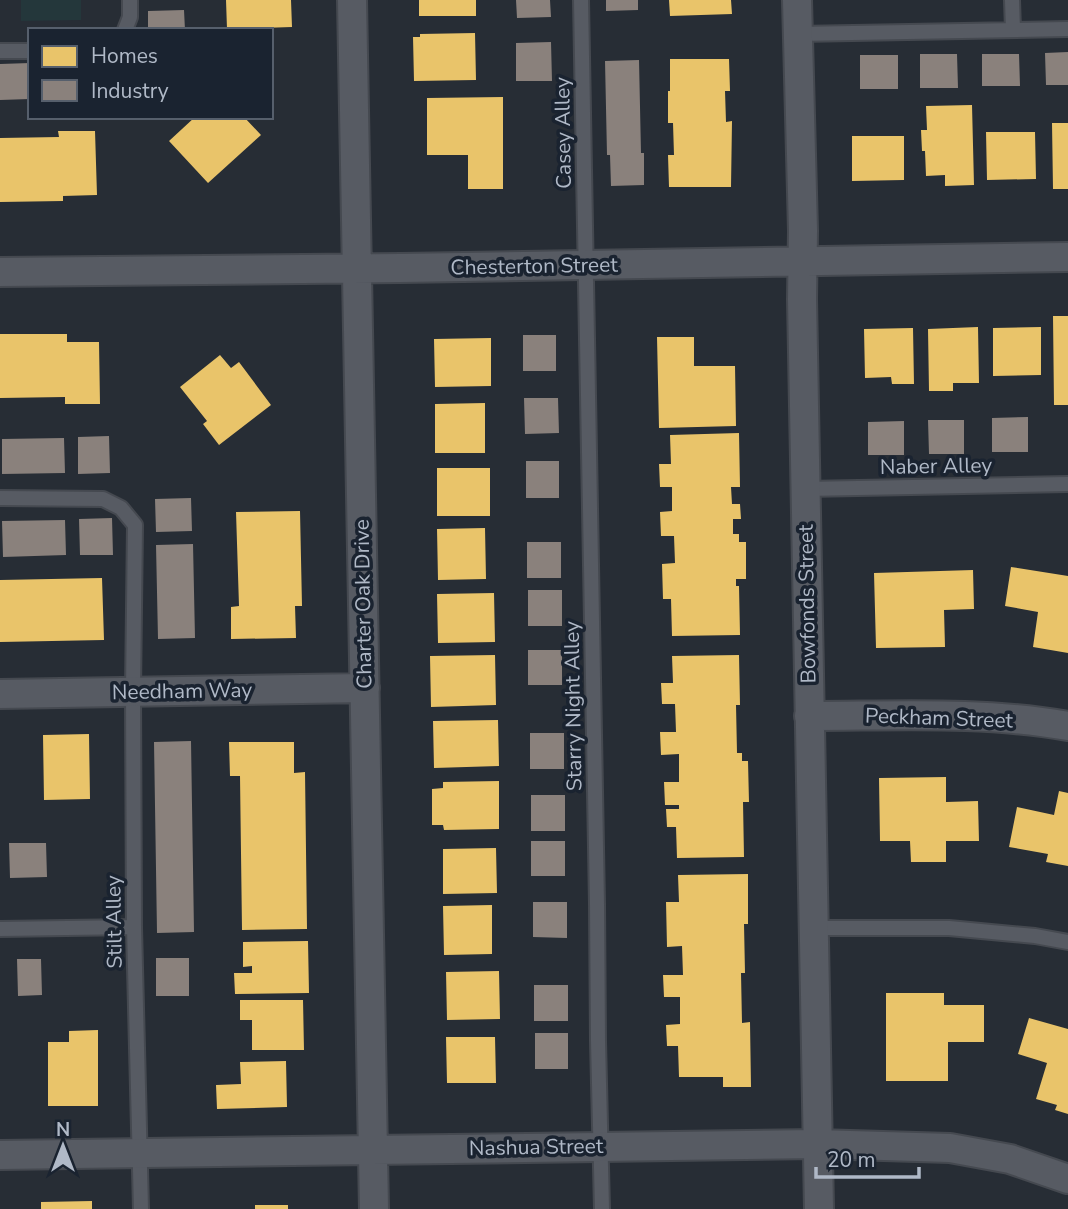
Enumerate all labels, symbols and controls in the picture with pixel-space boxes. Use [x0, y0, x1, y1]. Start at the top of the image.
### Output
legend [28, 28, 273, 119]
text: Homes [91, 42, 158, 70]
text: Industry [91, 77, 169, 105]
street label: Casey Alley [548, 77, 578, 189]
street label: Chesterton Street [450, 251, 619, 281]
street label: Naber Alley [880, 451, 993, 481]
street label: Charter Oak Drive [348, 519, 378, 689]
street label: Bowfonds Street [792, 524, 822, 684]
street label: Starry Night Alley [558, 621, 588, 791]
street label: Needham Way [112, 676, 253, 706]
street label: Peckham Street [865, 701, 1014, 735]
street label: Stilt Alley [99, 875, 129, 969]
north arrow [28, 1111, 98, 1181]
text: N [56, 1117, 70, 1143]
street label: Nashua Street [469, 1132, 604, 1162]
scale bar [816, 1136, 919, 1180]
text: 20 m [827, 1146, 876, 1174]

